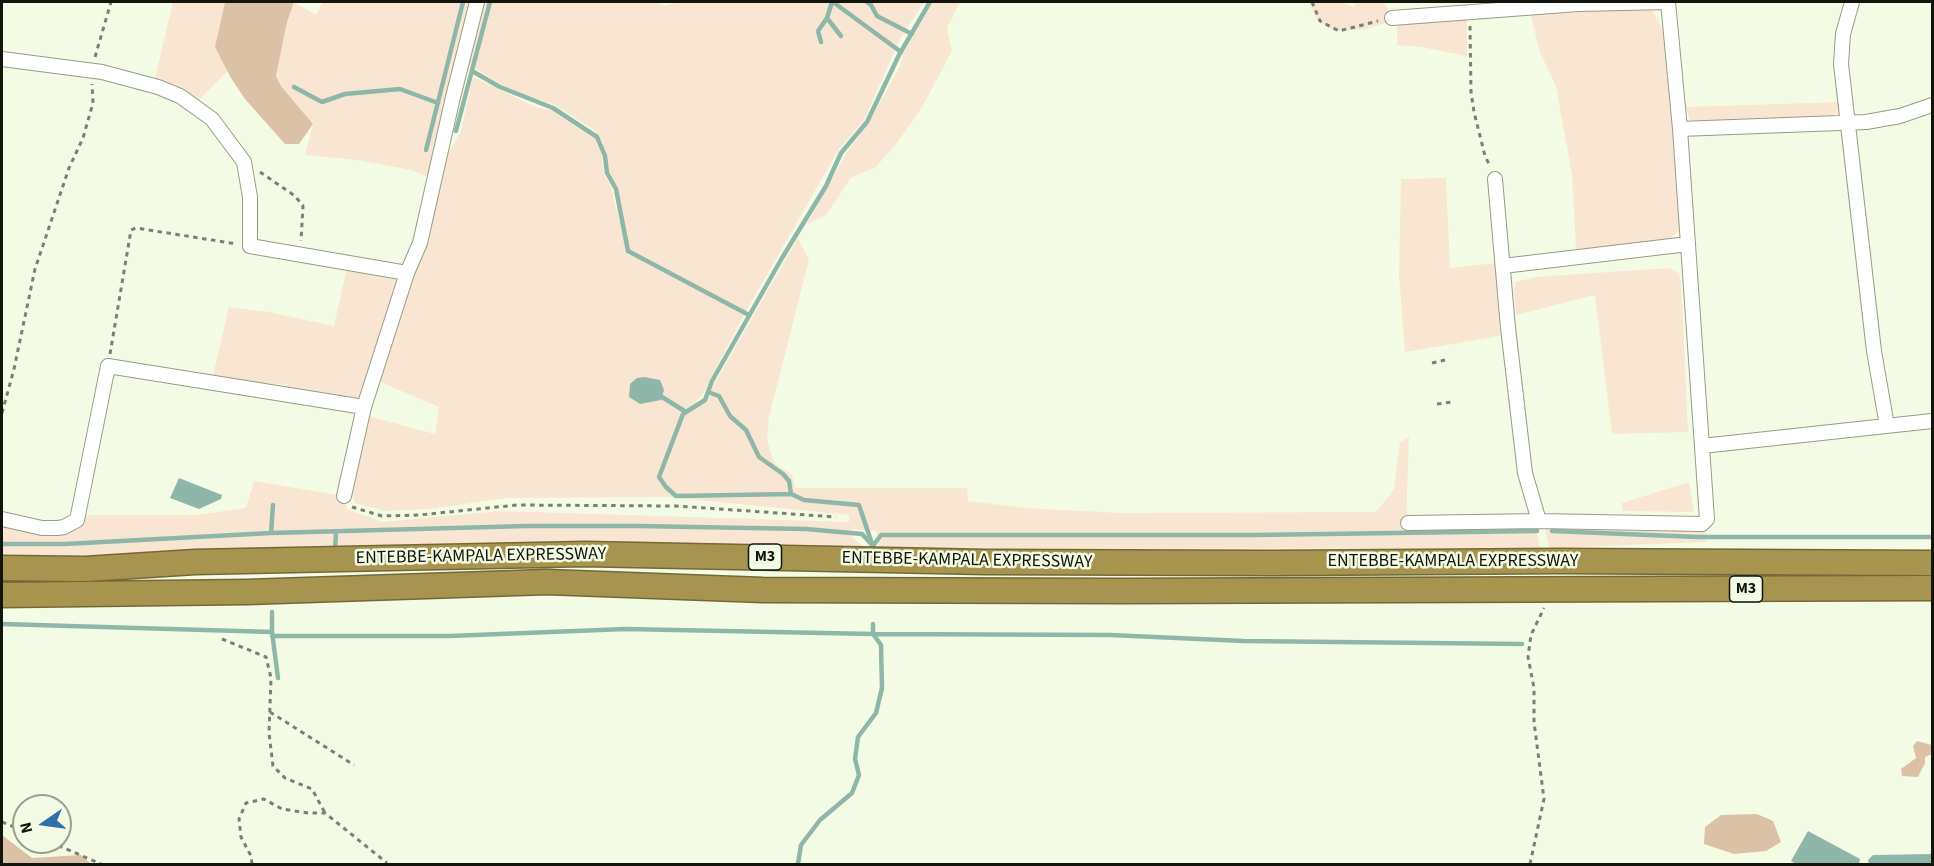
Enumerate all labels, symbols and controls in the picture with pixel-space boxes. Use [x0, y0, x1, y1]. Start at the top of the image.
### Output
street label: ENTEBBE-KAMPALA EXPRESSWAY [355, 544, 607, 570]
road number: M3 [748, 544, 782, 570]
street label: ENTEBBE-KAMPALA EXPRESSWAY [841, 548, 1093, 574]
street label: ENTEBBE-KAMPALA EXPRESSWAY [1328, 551, 1578, 573]
road number: M3 [1730, 576, 1762, 602]
north arrow [12, 794, 72, 854]
text: N [14, 820, 38, 835]

